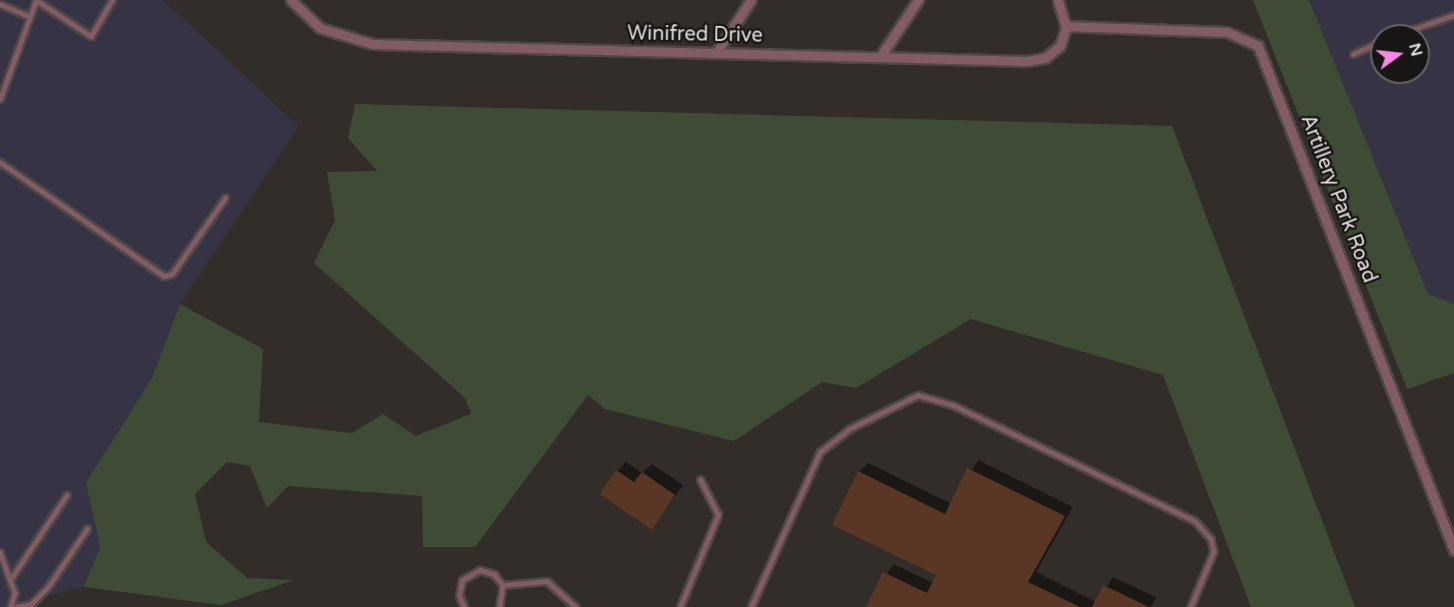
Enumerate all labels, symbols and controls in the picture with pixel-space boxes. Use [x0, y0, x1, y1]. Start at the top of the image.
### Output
street label: Winifred Drive [627, 22, 763, 48]
north arrow [1370, 24, 1430, 84]
text: N [1404, 41, 1427, 59]
street label: Artillery Park Road [1295, 112, 1381, 286]

